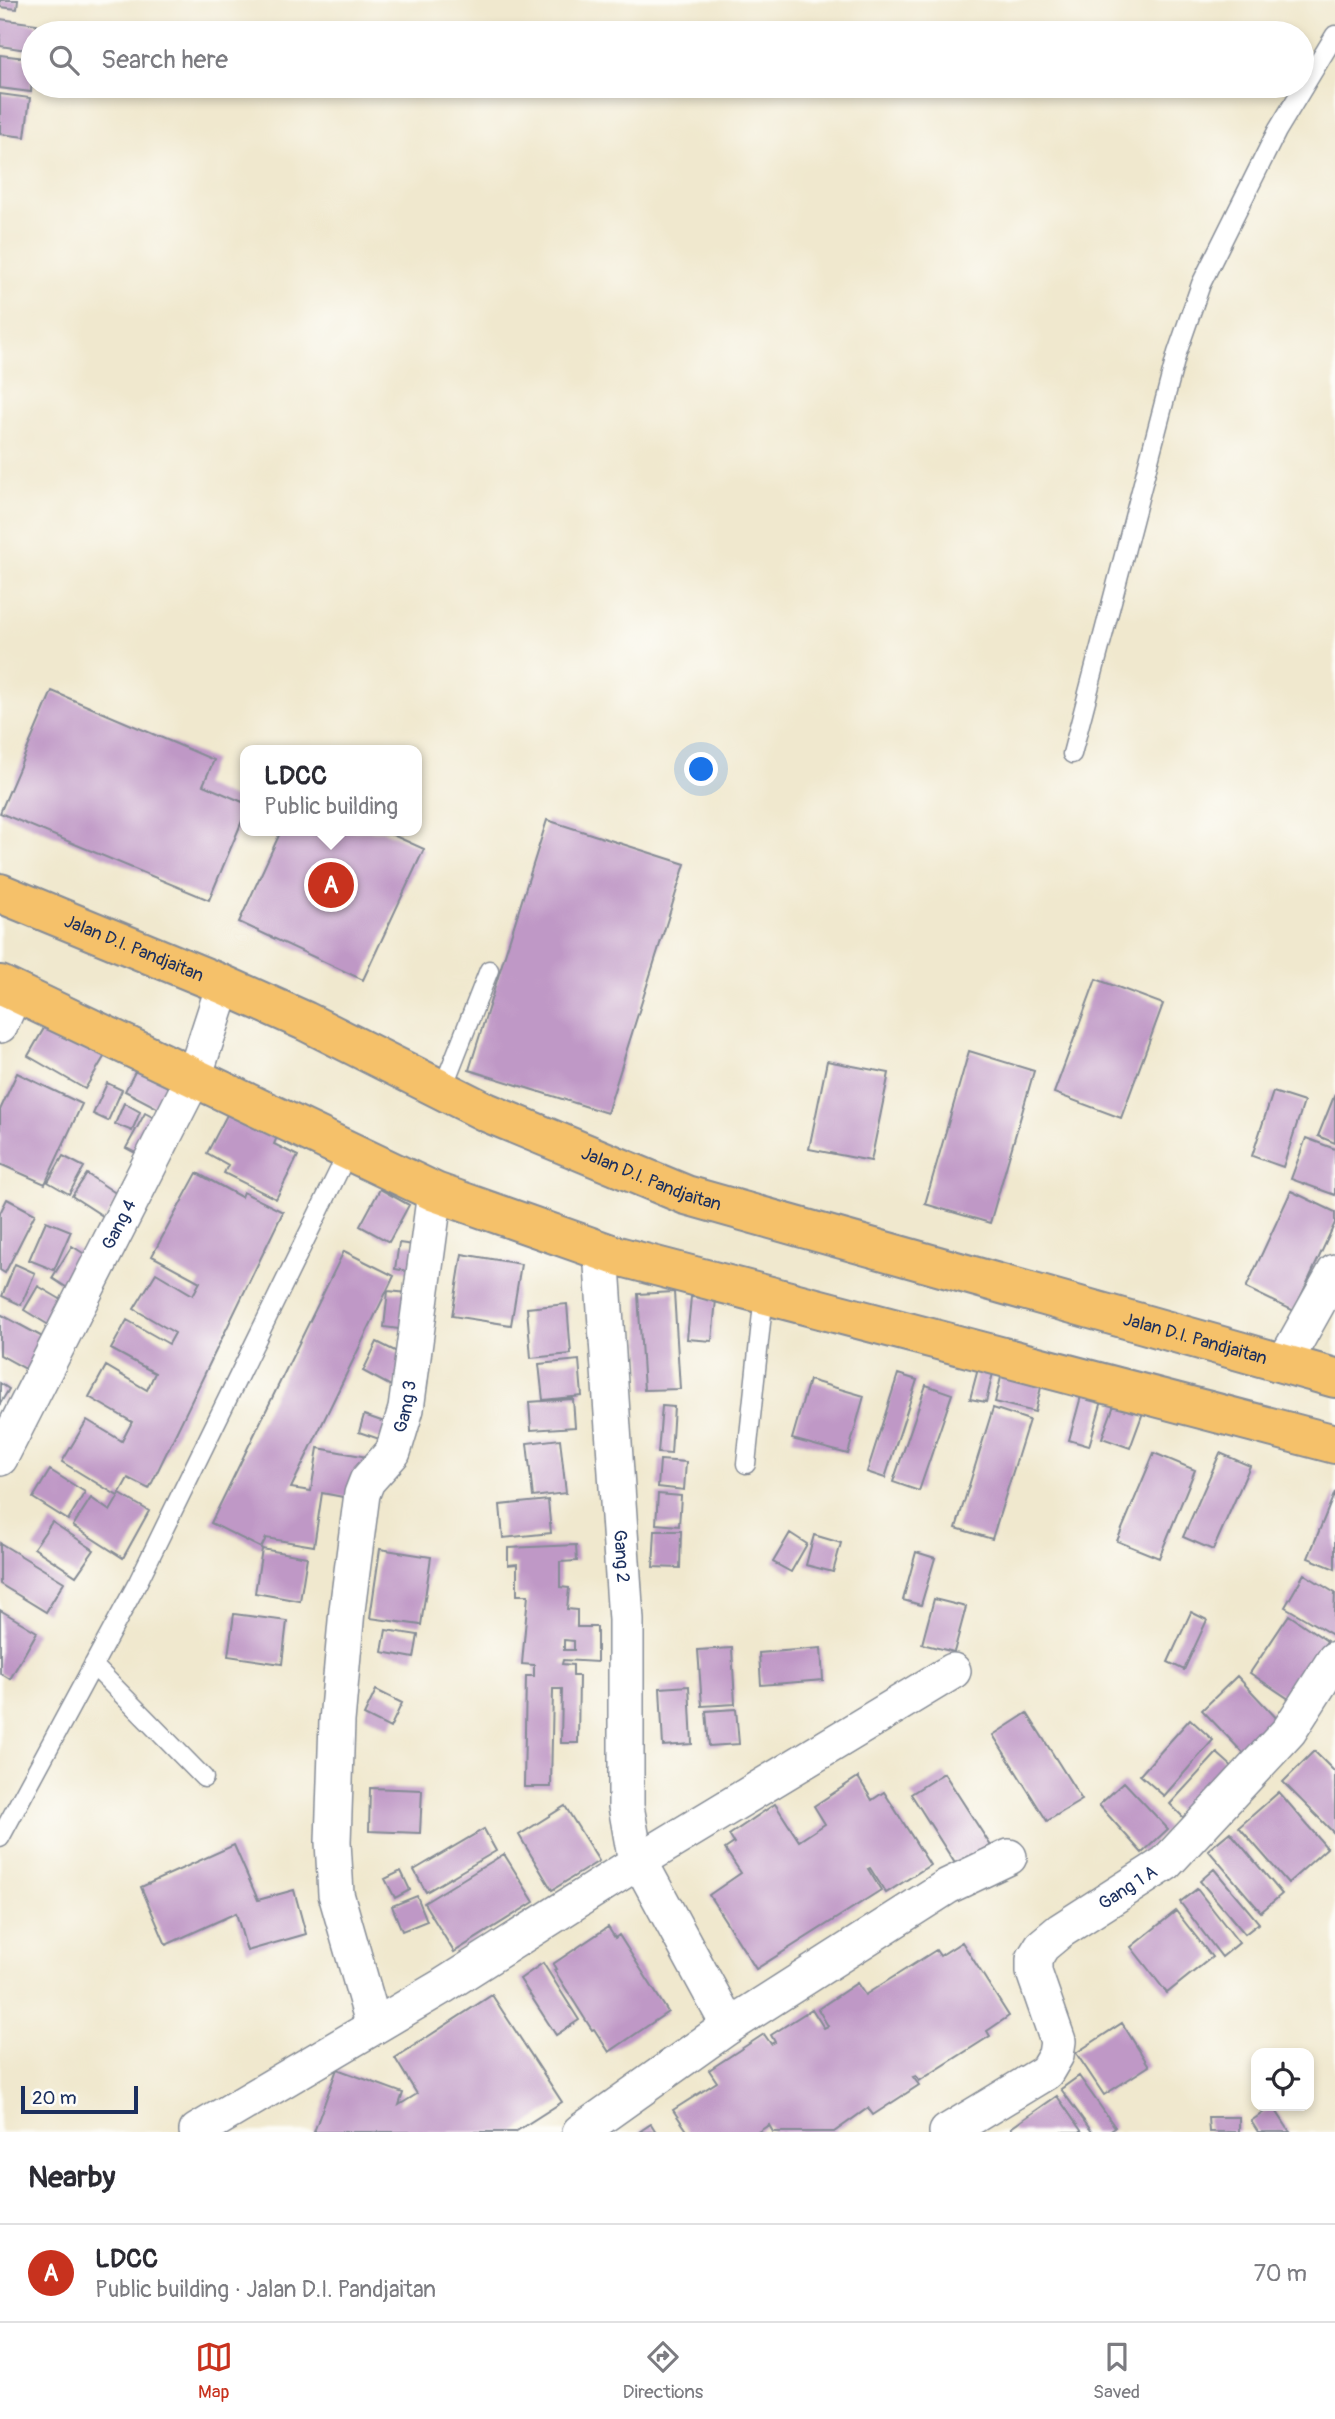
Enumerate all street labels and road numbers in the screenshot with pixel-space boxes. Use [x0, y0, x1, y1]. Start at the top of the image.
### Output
street label: Jalan D.I. Pandjaitan [61, 910, 207, 987]
street label: Jalan D.I. Pandjaitan [578, 1142, 724, 1216]
street label: Gang 4 [97, 1195, 142, 1254]
street label: Jalan D.I. Pandjaitan [1120, 1308, 1270, 1370]
street label: Gang 3 [388, 1379, 422, 1436]
street label: Gang 2 [608, 1529, 634, 1584]
street label: Gang 1 A [1094, 1860, 1162, 1915]

